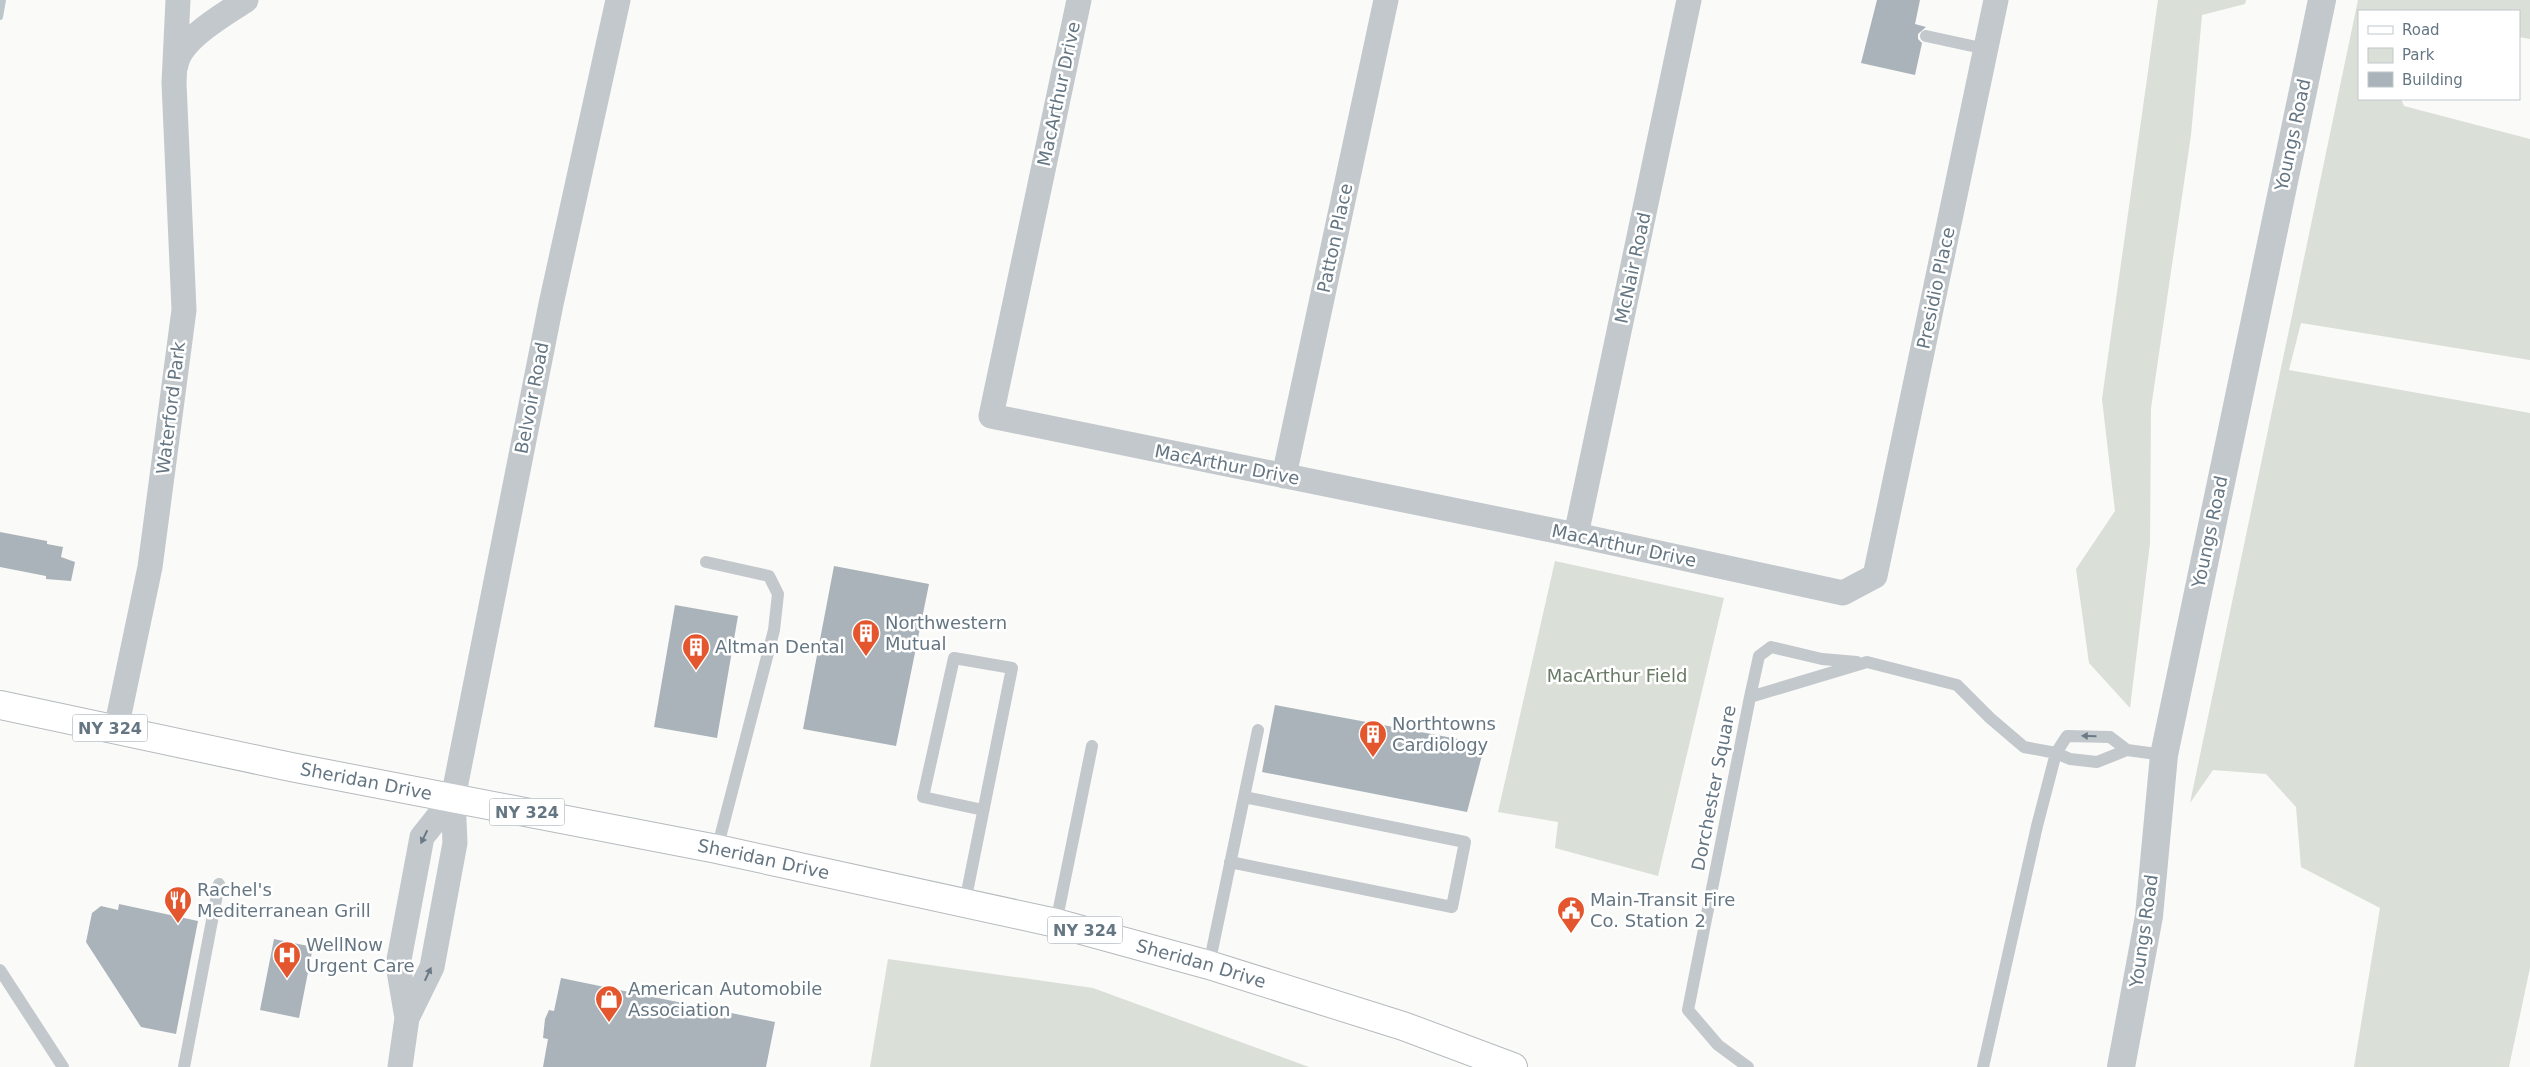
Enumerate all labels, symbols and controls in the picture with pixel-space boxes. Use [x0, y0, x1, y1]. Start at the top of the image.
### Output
legend [2358, 10, 2520, 100]
street label: MacArthur Drive [1033, 20, 1084, 168]
text: Road [2402, 21, 2440, 39]
text: Park [2402, 46, 2435, 64]
text: Building [2402, 71, 2463, 89]
street label: Youngs Road [2270, 77, 2315, 194]
street label: Patton Place [1313, 181, 1356, 294]
street label: McNair Road [1610, 210, 1655, 325]
street label: Presidio Place [1912, 225, 1959, 351]
street label: Waterford Park [152, 340, 189, 476]
street label: Belvoir Road [510, 340, 553, 456]
street label: MacArthur Drive [1153, 440, 1301, 489]
street label: Youngs Road [2187, 474, 2232, 591]
street label: MacArthur Drive [1550, 520, 1698, 571]
place label: Northwestern Mutual [885, 612, 1007, 654]
building icon: Northwestern Mutual [851, 618, 881, 657]
building icon: Altman Dental [681, 632, 711, 671]
place label: Altman Dental [715, 636, 845, 657]
park label: MacArthur Field [1547, 665, 1687, 686]
street label: Dorchester Square [1687, 703, 1740, 872]
place label: Northtowns Cardiology [1392, 713, 1496, 755]
road number: NY 324 [72, 714, 148, 741]
building icon: Northtowns Cardiology [1358, 719, 1388, 758]
one-way arrow [2081, 732, 2097, 740]
street label: Sheridan Drive [298, 758, 434, 804]
road number: NY 324 [490, 799, 564, 826]
one-way arrow [420, 829, 429, 844]
street label: Sheridan Drive [696, 835, 831, 883]
street label: Youngs Road [2125, 873, 2162, 990]
place label: Rachel's Mediterranean Grill [197, 879, 371, 921]
restaurant icon: Rachel's Mediterranean Grill [163, 885, 193, 924]
place label: Main-Transit Fire Co. Station 2 [1590, 889, 1735, 931]
public building icon: Main-Transit Fire Co. Station 2 [1556, 895, 1586, 934]
road number: NY 324 [1048, 916, 1122, 944]
place label: WellNow Urgent Care [306, 934, 415, 976]
street label: Sheridan Drive [1134, 935, 1269, 992]
hospital icon: WellNow Urgent Care [272, 940, 302, 979]
one-way arrow [424, 967, 432, 981]
place label: American Automobile Association [628, 978, 822, 1020]
shop icon: American Automobile Association [594, 984, 624, 1023]

